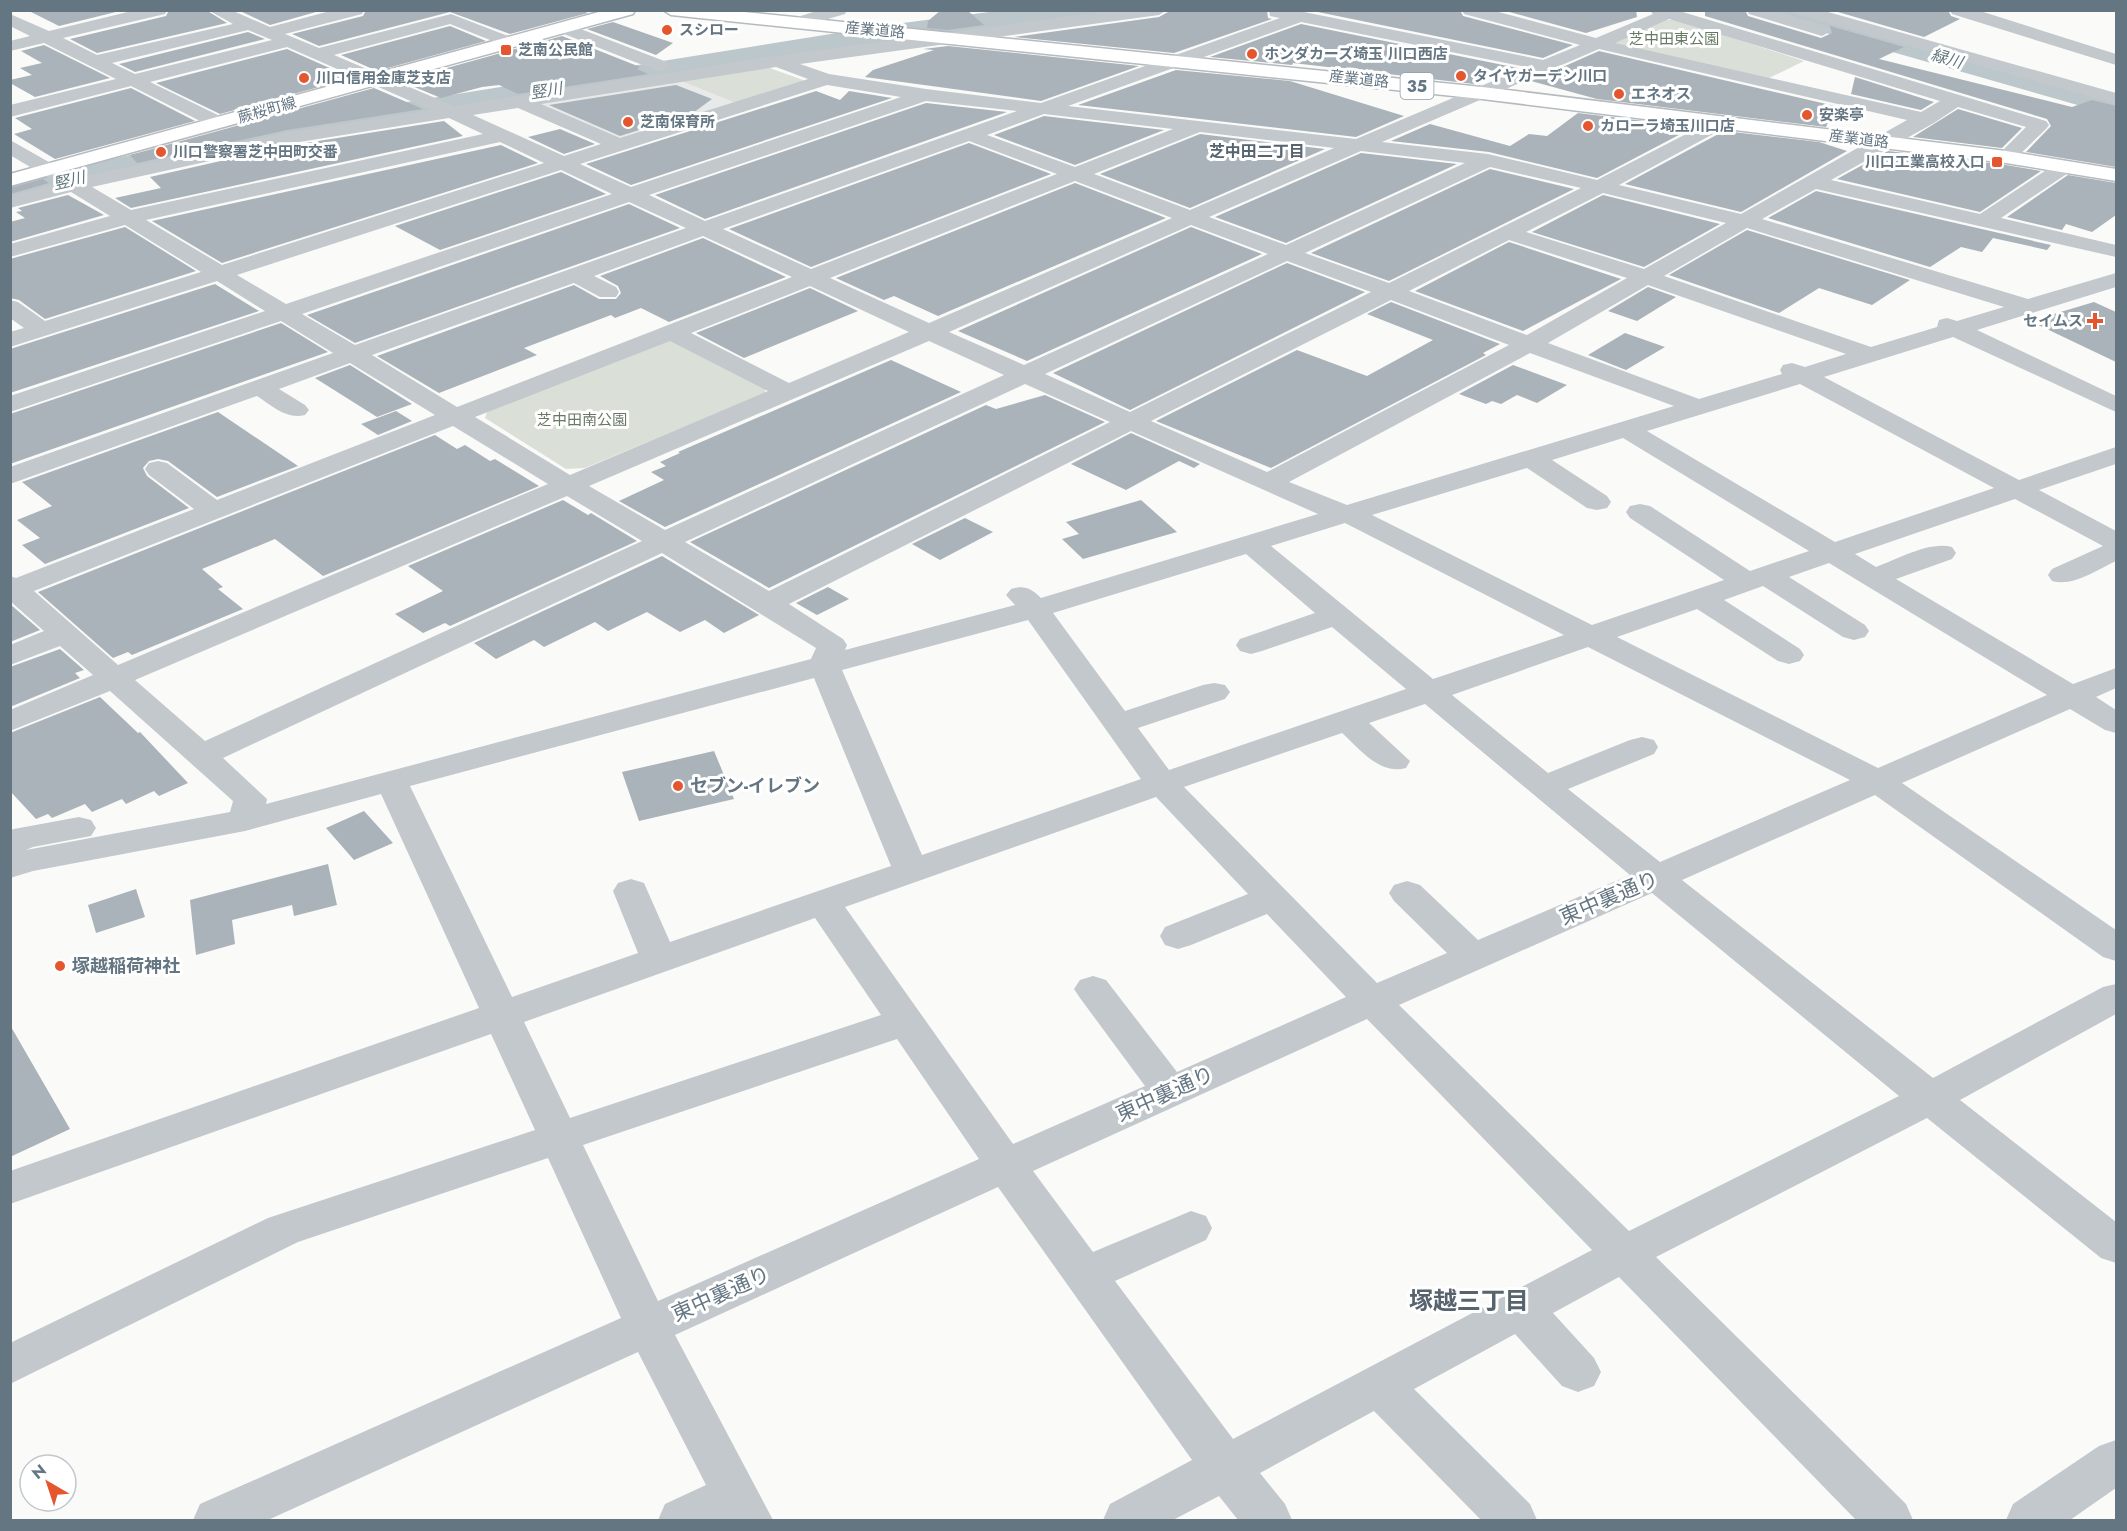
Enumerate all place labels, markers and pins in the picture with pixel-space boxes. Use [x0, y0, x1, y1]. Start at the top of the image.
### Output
place label: スシロー [679, 19, 739, 41]
marker: スシロー [660, 23, 674, 37]
place label: 芝南公民館 [518, 39, 593, 61]
marker: 芝南公民館 [499, 43, 513, 57]
place label: ホンダカーズ埼玉 川口西店 [1264, 43, 1448, 65]
marker: ホンダカーズ埼玉 川口西店 [1245, 47, 1259, 61]
place label: タイヤガーデン川口 [1473, 65, 1608, 87]
place label: 川口信用金庫芝支店 [316, 67, 451, 89]
marker: タイヤガーデン川口 [1454, 69, 1468, 83]
marker: 川口信用金庫芝支店 [297, 71, 311, 85]
place label: エネオス [1631, 83, 1691, 105]
marker: エネオス [1612, 87, 1626, 101]
place label: 安楽亭 [1819, 104, 1864, 126]
marker: 安楽亭 [1800, 108, 1814, 122]
place label: 芝南保育所 [640, 111, 715, 133]
marker: 芝南保育所 [621, 115, 635, 129]
place label: カローラ埼玉川口店 [1600, 115, 1735, 137]
marker: カローラ埼玉川口店 [1581, 119, 1595, 133]
place label: 川口警察署芝中田町交番 [173, 141, 338, 163]
marker: 川口警察署芝中田町交番 [154, 145, 168, 159]
place label: 川口工業高校入口 [1865, 151, 1985, 173]
marker: 川口工業高校入口 [1990, 155, 2004, 169]
place label: セイムス [2023, 310, 2083, 332]
marker: セイムス [2088, 314, 2102, 328]
place label: セブン-イレブン [690, 773, 820, 799]
marker: セブン-イレブン [671, 779, 685, 793]
place label: 塚越稲荷神社 [72, 953, 180, 979]
marker: 塚越稲荷神社 [53, 959, 67, 973]

